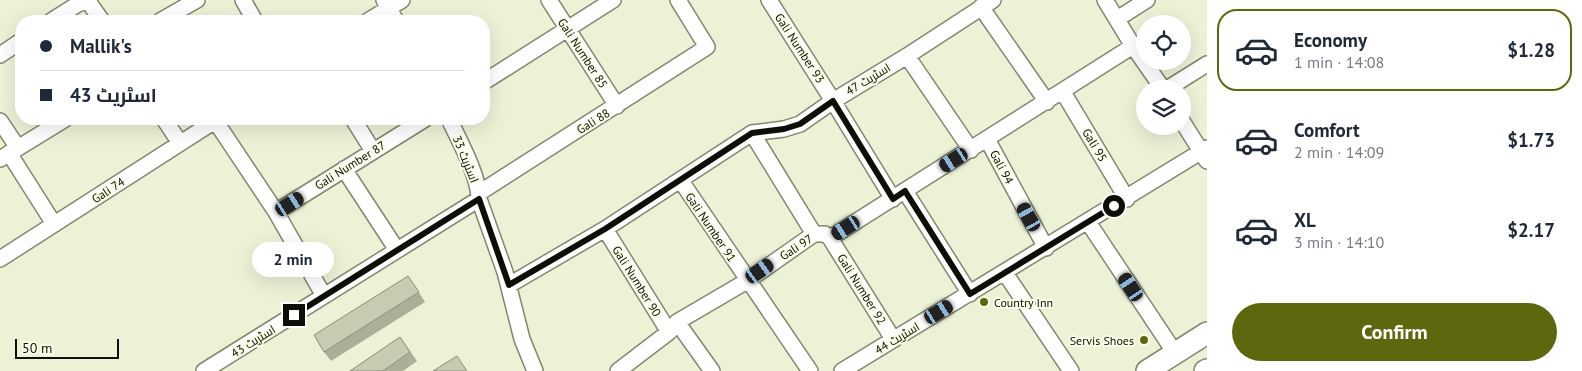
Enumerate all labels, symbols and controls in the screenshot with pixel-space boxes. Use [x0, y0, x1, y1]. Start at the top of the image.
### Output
street label: Gali Number 93 [772, 10, 828, 86]
street label: Gali Number 85 [555, 15, 611, 91]
map controls [1136, 15, 1191, 135]
button: locate [1136, 15, 1191, 70]
icon: car [1234, 28, 1279, 73]
text: Economy [1294, 28, 1367, 52]
text: Mallik's [70, 34, 132, 58]
text: $1.28 [1507, 38, 1555, 62]
text: 1 min · 14:08 [1294, 52, 1384, 72]
street label: اسٹریٹ 47 [843, 60, 893, 98]
button: layers [1136, 80, 1191, 135]
text: اسٹریٹ 43 [70, 83, 157, 107]
street label: Gali 88 [574, 105, 612, 137]
icon: car [1234, 118, 1279, 163]
text: Comfort [1294, 118, 1360, 142]
street label: Gali 95 [1079, 126, 1111, 164]
text: $1.73 [1507, 128, 1555, 152]
street label: اسٹریٹ 33 [450, 133, 482, 185]
street label: Gali Number 87 [312, 137, 388, 193]
text: 2 min · 14:09 [1294, 142, 1384, 162]
car [937, 146, 970, 174]
street label: Gali 94 [987, 147, 1017, 187]
street label: Gali 74 [89, 174, 128, 206]
street label: Gali Number 91 [682, 189, 740, 265]
car [273, 190, 306, 218]
route start [1103, 195, 1125, 217]
car [1015, 200, 1042, 234]
icon: car [1234, 208, 1279, 253]
text: XL [1294, 208, 1316, 232]
car [829, 214, 862, 242]
text: $2.17 [1507, 218, 1555, 242]
street label: Gali 97 [777, 231, 815, 263]
text: 3 min · 14:10 [1294, 232, 1384, 252]
callout: 2 min [253, 242, 335, 278]
street label: Gali Number 90 [609, 243, 665, 319]
text: 2 min [273, 249, 313, 269]
street label: Gali Number 92 [834, 251, 890, 327]
car [743, 256, 776, 286]
car [1116, 270, 1145, 304]
place label: Country Inn [994, 295, 1053, 310]
marker: Country Inn [978, 296, 990, 308]
car [922, 298, 955, 326]
button: Confirm [1232, 303, 1557, 361]
route end [283, 304, 305, 326]
street label: اسٹریٹ 44 [872, 319, 922, 357]
street label: اسٹریٹ 43 [228, 321, 278, 361]
place label: Servis Shoes [1070, 333, 1134, 348]
marker: Servis Shoes [1138, 334, 1150, 346]
scale bar [15, 336, 119, 359]
text: 50 m [22, 339, 52, 357]

